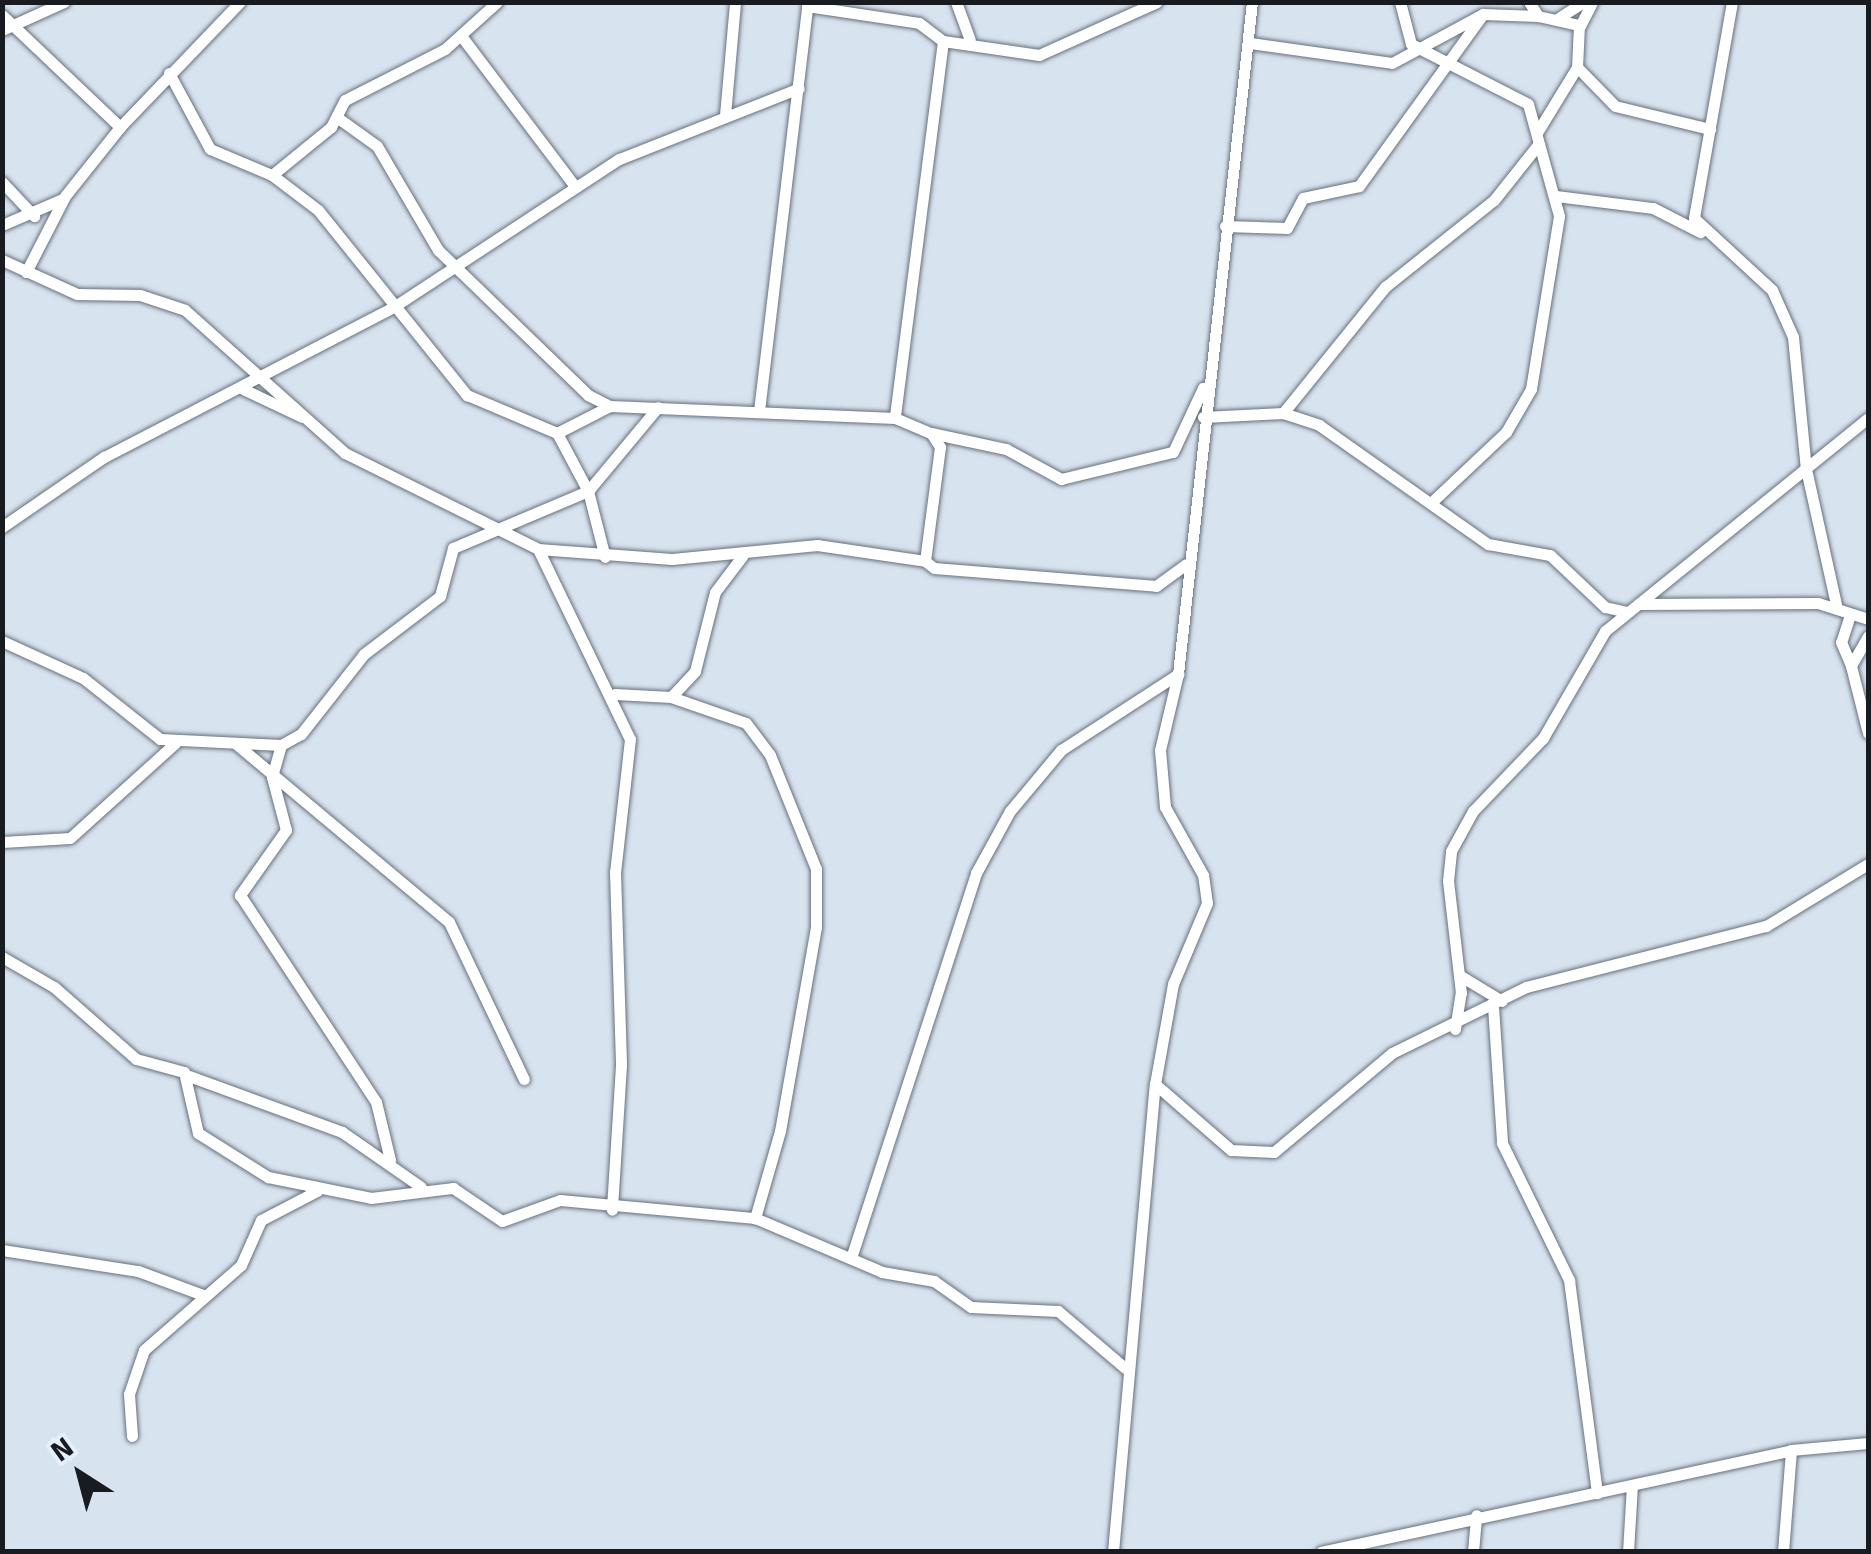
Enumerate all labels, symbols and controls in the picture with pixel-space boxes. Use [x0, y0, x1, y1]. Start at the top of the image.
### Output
north arrow [30, 1424, 130, 1524]
text: N [44, 1430, 80, 1469]

